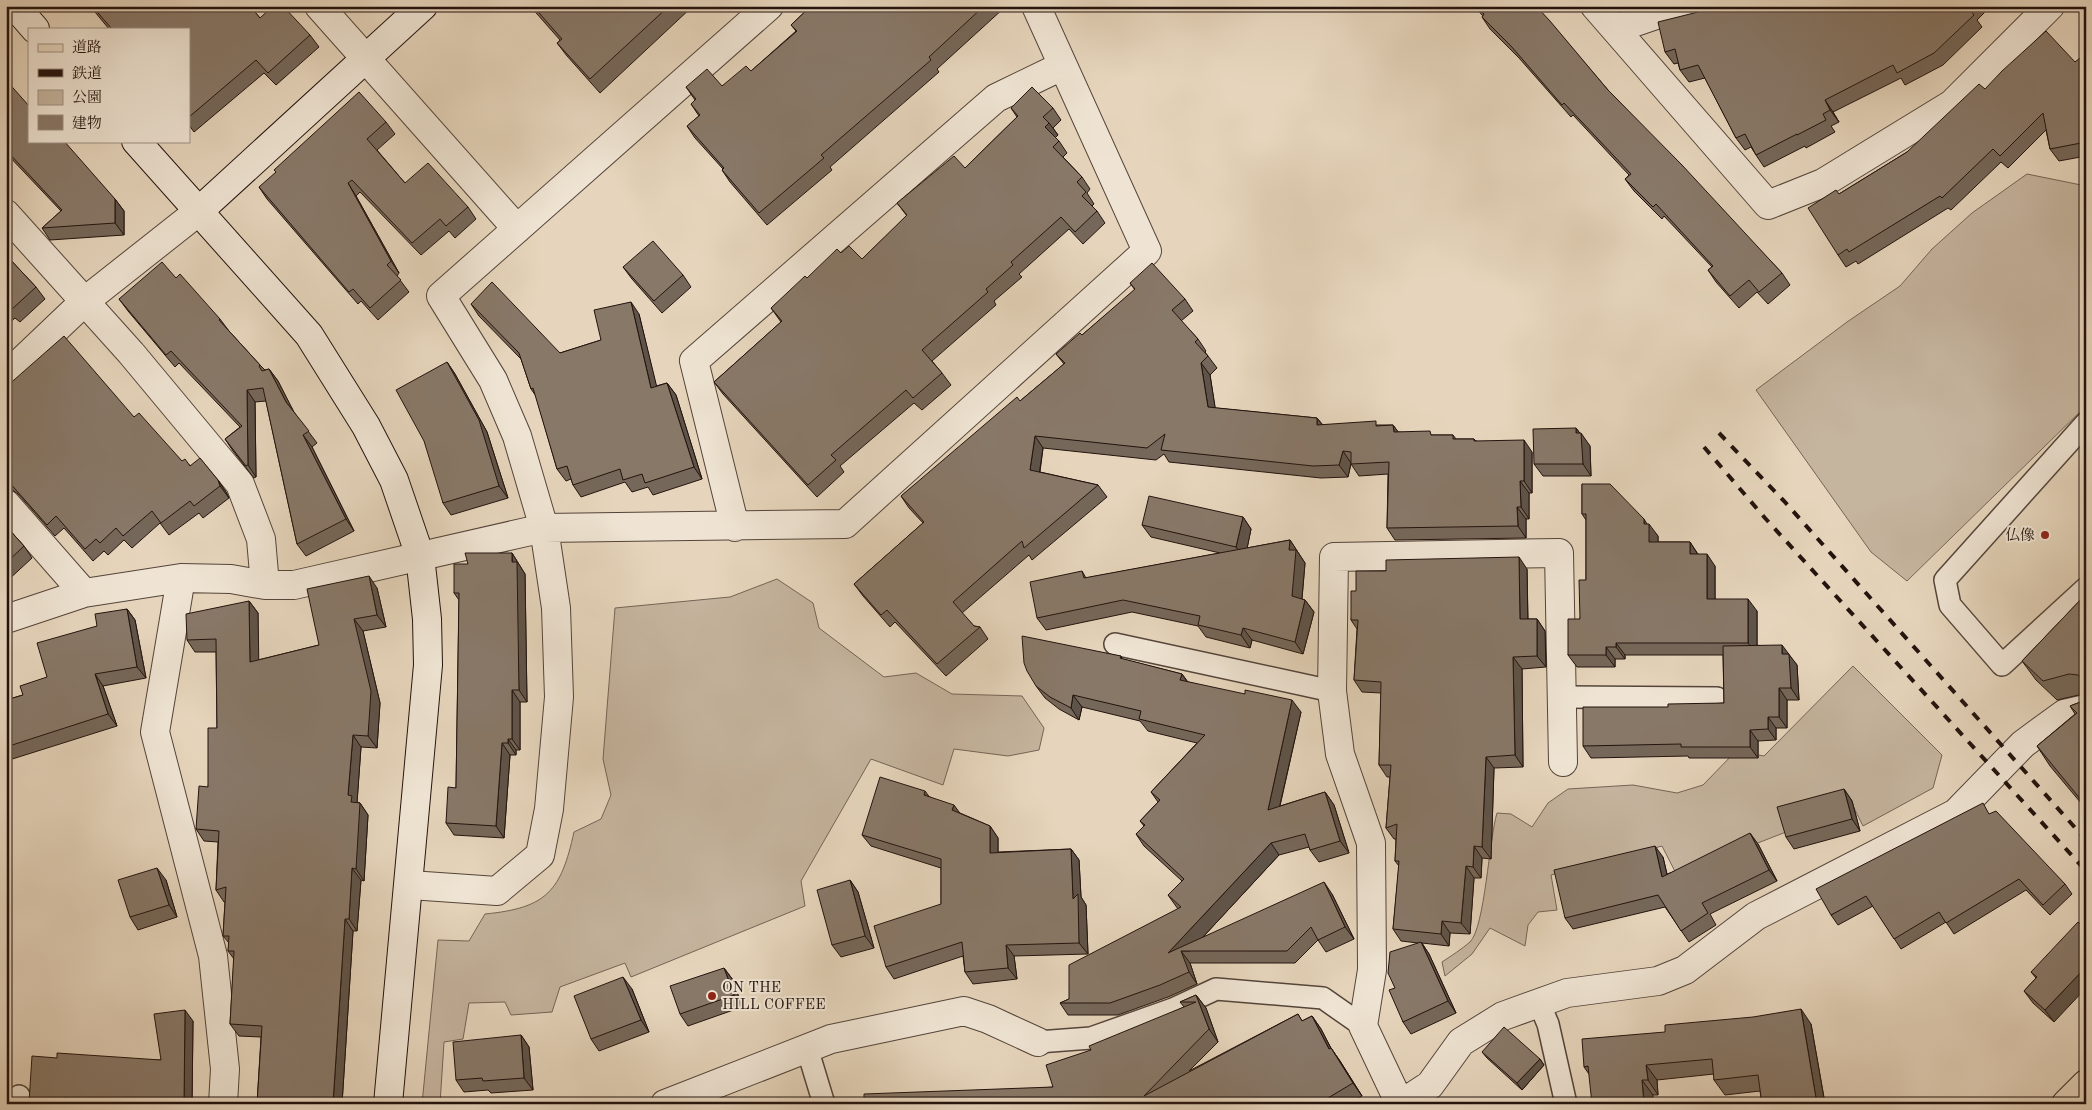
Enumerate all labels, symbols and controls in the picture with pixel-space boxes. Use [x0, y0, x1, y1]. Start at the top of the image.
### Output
legend [28, 28, 190, 142]
text: 道路 [72, 39, 102, 56]
text: 鉄道 [72, 65, 102, 82]
text: 公園 [72, 89, 102, 106]
text: 建物 [72, 115, 102, 132]
place label: 仏像 [2005, 527, 2035, 544]
marker: 仏像 [2039, 529, 2051, 541]
place label: ON THE HILL COFFEE [722, 981, 826, 1013]
marker: ON THE HILL COFFEE [706, 990, 718, 1002]

